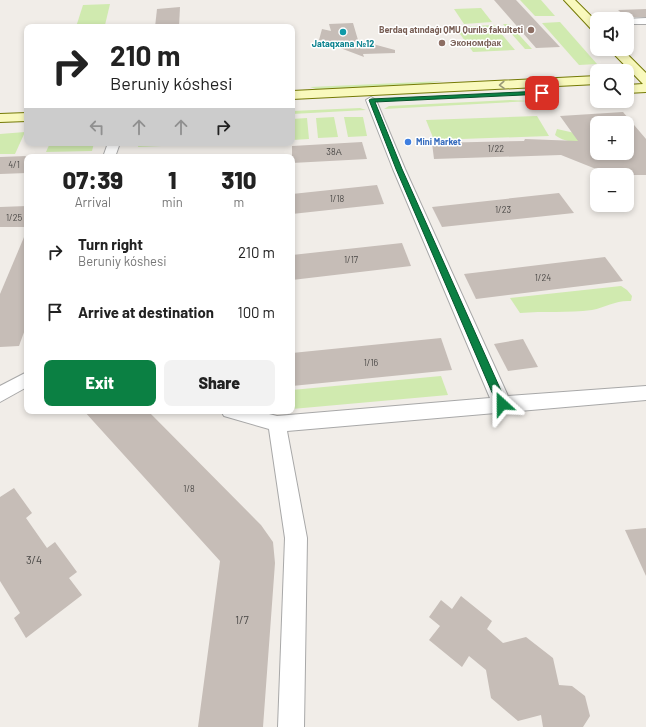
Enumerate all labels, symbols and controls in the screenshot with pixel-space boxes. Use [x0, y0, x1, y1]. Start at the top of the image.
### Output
map controls [590, 12, 634, 212]
button: sound [590, 12, 634, 56]
place label: Berdaq atındaǵı QMU Qurılıs fakulteti [379, 24, 523, 35]
marker: Berdaq atındaǵı QMU Qurılıs fakulteti [526, 25, 536, 35]
marker: Jataqxana №12 [338, 27, 348, 37]
place label: Экономфак [450, 37, 502, 48]
text: 210 m [110, 38, 180, 72]
place label: Jataqxana №12 [312, 38, 374, 49]
marker: Экономфак [437, 38, 447, 48]
icon: right [44, 40, 96, 92]
button: search [590, 64, 634, 108]
text: Beruniy kóshesi [110, 72, 233, 94]
pin [525, 76, 559, 110]
one-way arrow [499, 80, 505, 89]
icon: arrive [531, 82, 553, 104]
icon: left [86, 116, 108, 138]
icon: ahead [128, 116, 150, 138]
icon: ahead [170, 116, 192, 138]
icon: right [212, 116, 234, 138]
button: + [590, 116, 634, 160]
place label: Mini Market [416, 136, 462, 147]
marker: Mini Market [403, 137, 413, 147]
house number: 1/22 [488, 143, 504, 154]
house number: 38А [326, 146, 342, 157]
house number: 4/1 [8, 159, 20, 170]
text: 07:39 [62, 165, 123, 194]
text: 1 [168, 165, 176, 194]
text: 310 [221, 165, 257, 194]
button: − [590, 168, 634, 212]
house number: 1/18 [330, 193, 345, 204]
text: Arrival [75, 194, 111, 210]
text: min [162, 194, 183, 210]
text: m [233, 194, 244, 210]
house number: 1/23 [495, 204, 511, 215]
house number: 1/25 [6, 212, 22, 223]
text: Turn right [78, 235, 143, 253]
icon: right [44, 241, 66, 263]
text: 210 m [238, 243, 275, 261]
text: Beruniy kóshesi [78, 253, 166, 269]
house number: 1/17 [344, 254, 359, 265]
house number: 1/24 [535, 272, 551, 283]
icon: arrive [44, 301, 66, 323]
text: Arrive at destination [78, 303, 214, 321]
text: 100 m [237, 303, 275, 321]
house number: 1/16 [364, 357, 379, 368]
button: Exit [44, 360, 156, 406]
button: Share [164, 360, 275, 406]
position arrow [481, 383, 523, 425]
house number: 1/8 [183, 483, 195, 494]
house number: 3/4 [26, 553, 42, 566]
house number: 1/7 [235, 613, 249, 626]

